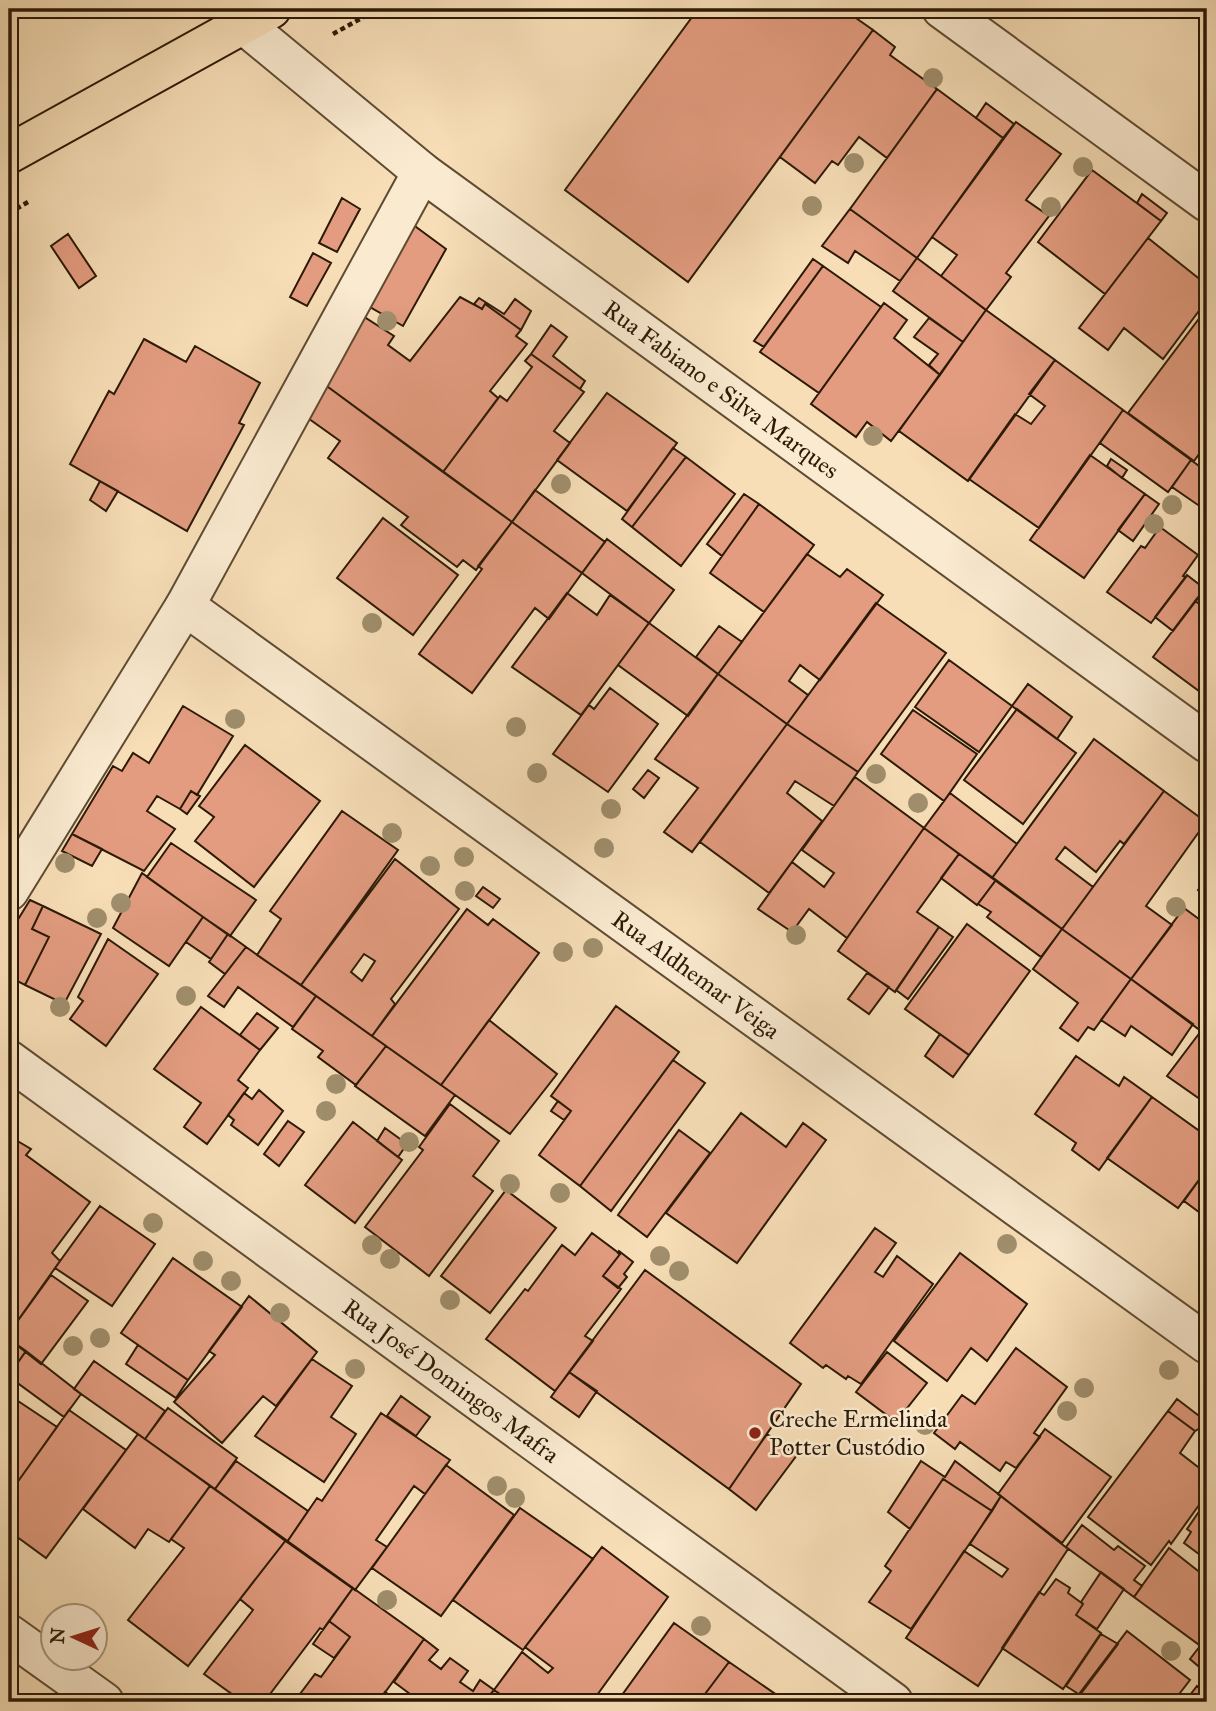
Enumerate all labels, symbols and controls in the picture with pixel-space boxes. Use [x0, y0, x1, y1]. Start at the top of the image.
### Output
street label: Rua Fabiano e Silva Marques [597, 294, 845, 485]
street label: Rua Aldhemar Veiga [606, 904, 786, 1046]
street label: Rua José Domingos Mafra [337, 1292, 566, 1470]
place label: Creche Ermelinda Potter Custódio [769, 1404, 948, 1462]
marker: Creche Ermelinda Potter Custódio [747, 1425, 763, 1441]
north arrow [38, 1602, 108, 1672]
text: N [46, 1627, 70, 1645]

